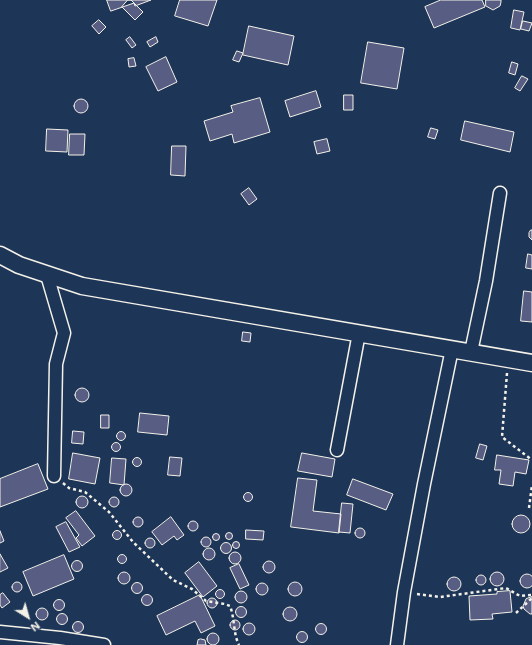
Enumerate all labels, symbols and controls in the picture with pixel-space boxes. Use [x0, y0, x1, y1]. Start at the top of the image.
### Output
north arrow [8, 597, 48, 637]
text: N [28, 618, 43, 635]

